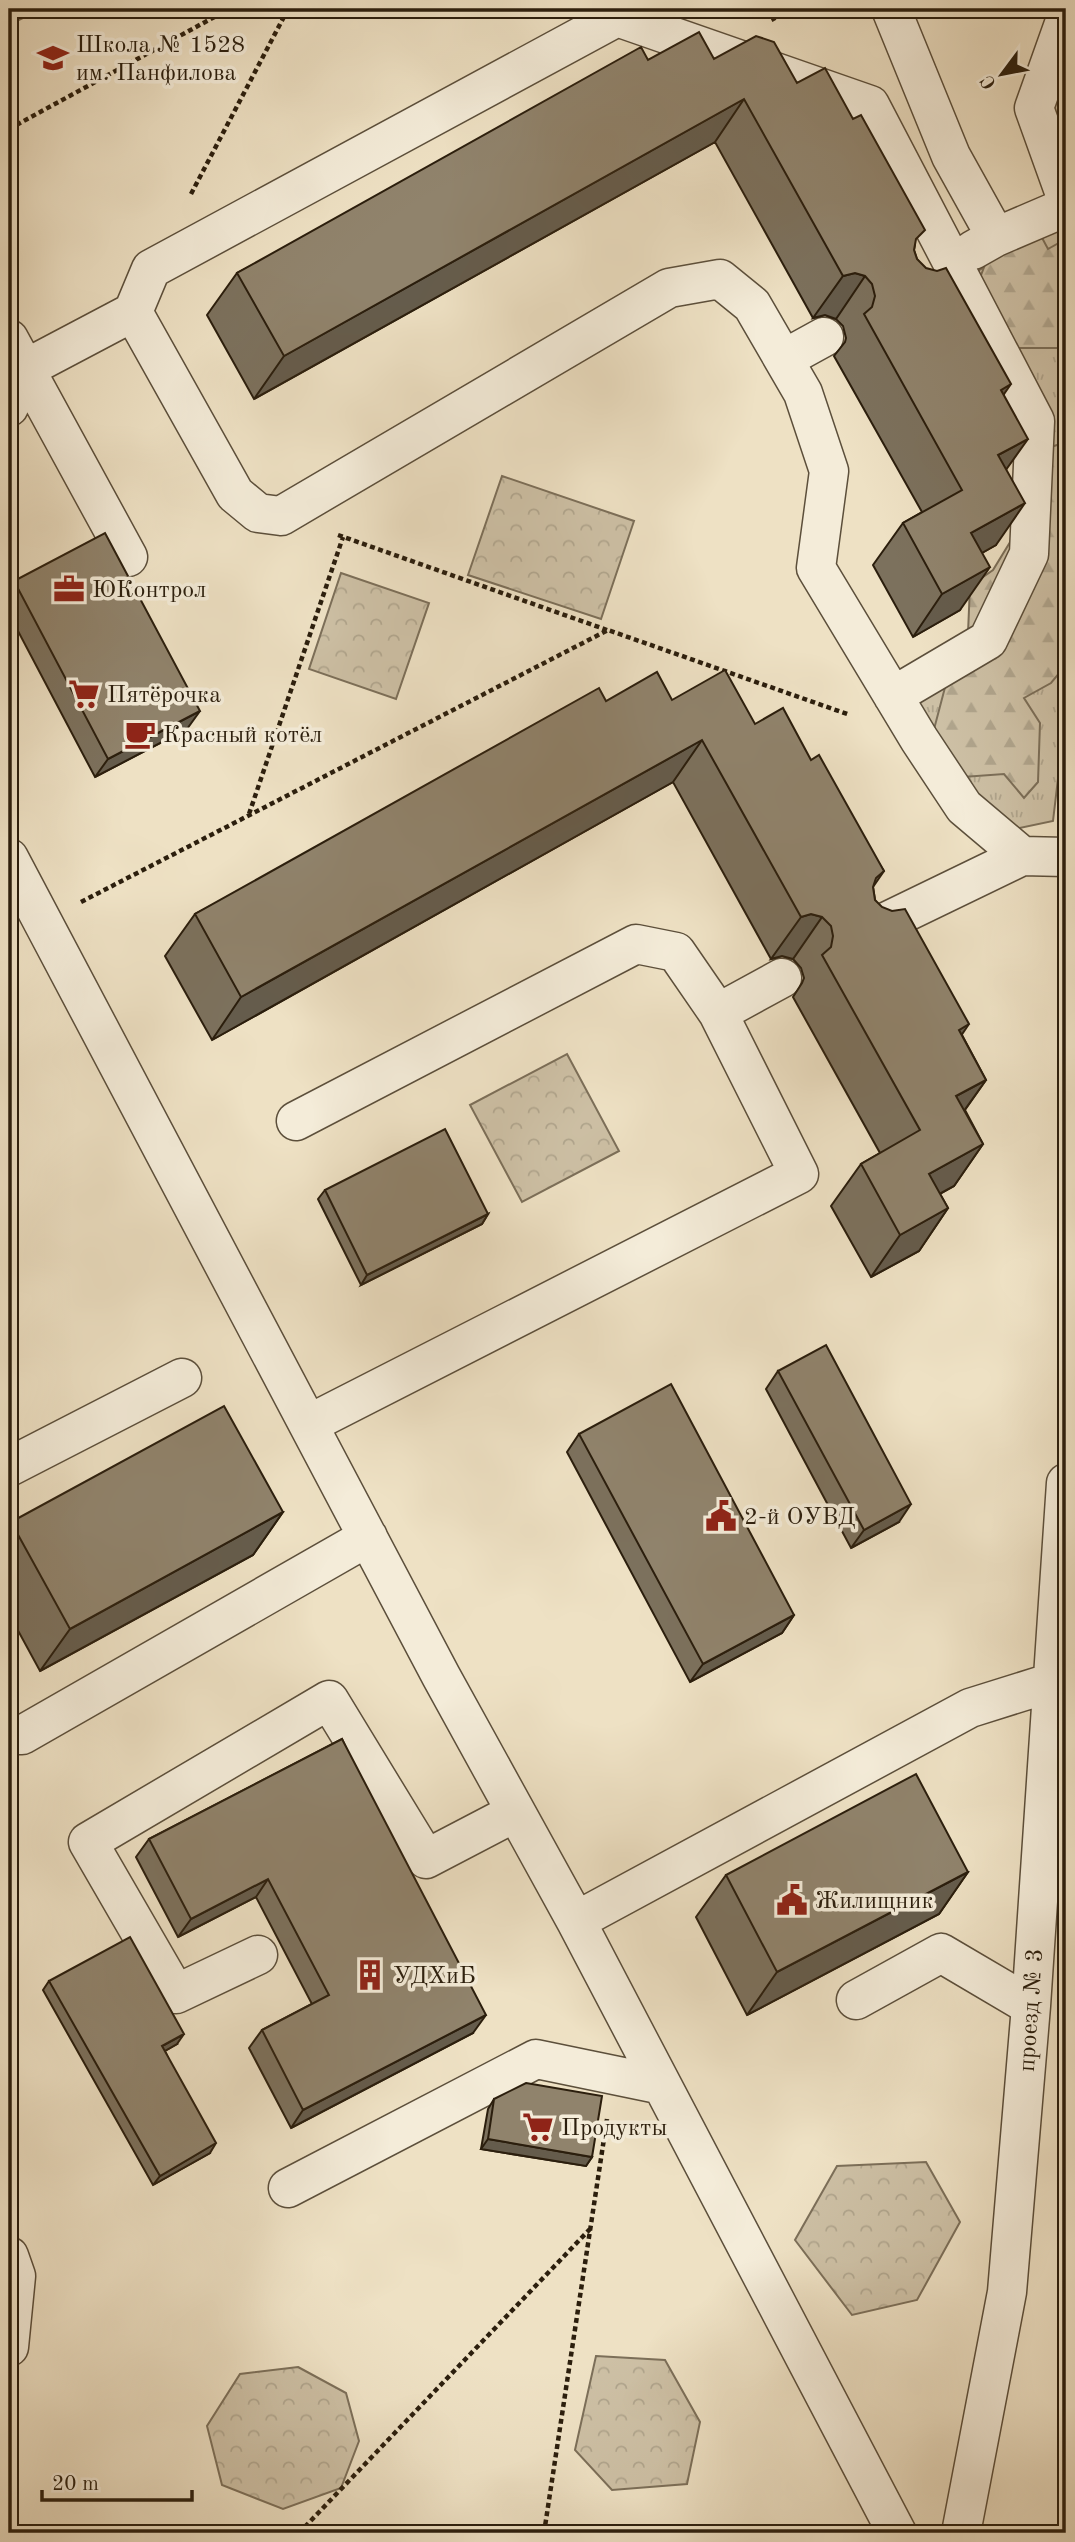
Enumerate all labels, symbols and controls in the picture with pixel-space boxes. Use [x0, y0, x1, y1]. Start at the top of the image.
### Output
place label: Школа № 1528 им. Панфилова [76, 34, 245, 86]
north arrow [967, 38, 1036, 108]
school or university icon: Школа № 1528 им. Панфилова [36, 41, 70, 75]
text: С [978, 71, 1001, 92]
office icon: ЮКонтрол [52, 572, 86, 606]
place label: ЮКонтрол [92, 579, 206, 603]
supermarket icon: Пятёрочка [67, 677, 101, 711]
place label: Пятёрочка [107, 684, 221, 708]
cafe icon: Красный котёл [123, 717, 157, 751]
place label: Красный котёл [163, 724, 322, 748]
public building icon: 2-й ОУВД [704, 1499, 738, 1533]
place label: 2-й ОУВД [744, 1506, 856, 1530]
public building icon: Жилищник [775, 1883, 809, 1917]
place label: Жилищник [815, 1890, 933, 1914]
street label: проезд № 3 [1016, 1948, 1048, 2073]
building icon: УДХиБ [353, 1958, 387, 1992]
place label: УДХиБ [393, 1965, 476, 1989]
supermarket icon: Продукты [521, 2110, 555, 2144]
place label: Продукты [561, 2117, 667, 2141]
scale bar [42, 2458, 192, 2502]
text: 20 m [52, 2474, 99, 2495]

